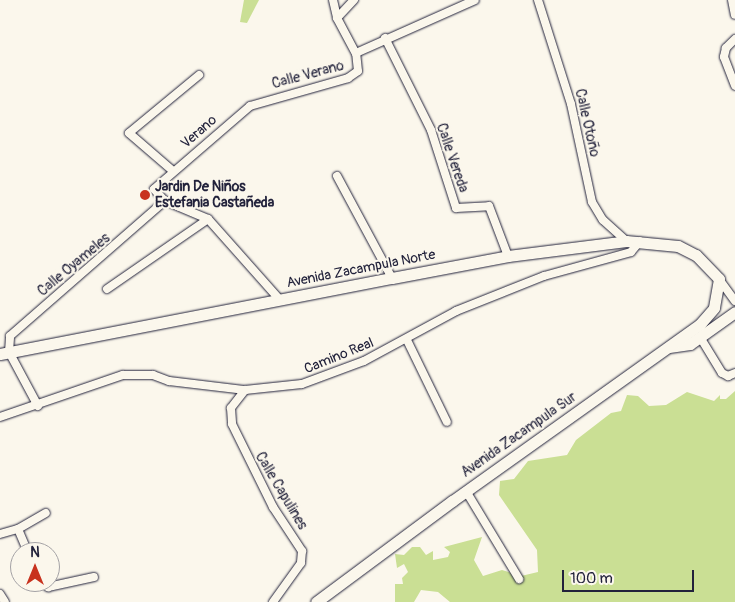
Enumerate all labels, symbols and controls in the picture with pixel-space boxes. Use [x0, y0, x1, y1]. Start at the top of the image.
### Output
street label: Calle Verano [270, 57, 346, 93]
street label: Calle Otoño [571, 87, 603, 159]
street label: Verano [178, 112, 220, 152]
street label: Calle Vereda [432, 121, 472, 195]
place label: Jardin De Niños Estefania Castañeda [155, 179, 274, 212]
marker: Jardin De Niños Estefania Castañeda [139, 189, 151, 201]
street label: Calle Oyameles [35, 230, 113, 300]
street label: Avenida Zacampula Norte [285, 246, 437, 292]
street label: Camino Real [302, 334, 376, 378]
street label: Avenida Zacampula Sur [458, 389, 580, 481]
street label: Calle Capulines [251, 449, 311, 533]
north arrow [10, 542, 60, 592]
text: N [30, 544, 40, 561]
scale bar [565, 560, 698, 592]
text: 100 m [570, 569, 613, 588]

